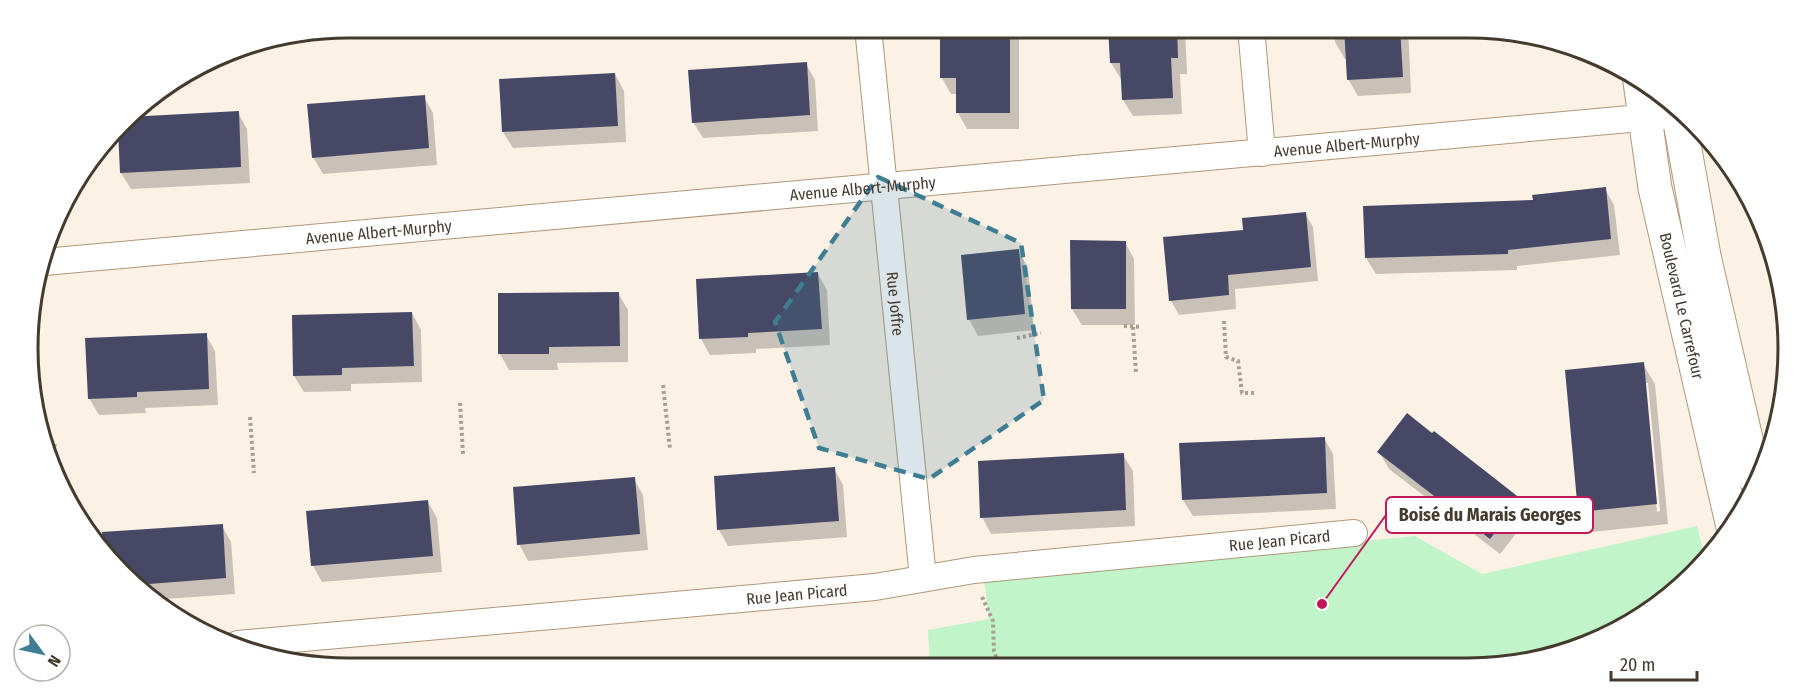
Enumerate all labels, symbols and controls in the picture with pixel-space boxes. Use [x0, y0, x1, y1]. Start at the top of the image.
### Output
street label: Avenue Albert-Murphy [1273, 128, 1421, 161]
street label: Avenue Albert-Murphy [789, 172, 937, 204]
street label: Avenue Albert-Murphy [305, 216, 453, 248]
street label: Boulevard Le Carrefour [1656, 231, 1708, 381]
street label: Rue Joffre [883, 271, 908, 337]
callout: Boisé du Marais Georges [1386, 497, 1593, 533]
text: Boisé du Marais Georges [1399, 504, 1581, 526]
street label: Rue Jean Picard [1228, 526, 1331, 555]
street label: Rue Jean Picard [745, 580, 848, 608]
north arrow [12, 623, 72, 683]
scale bar [1611, 644, 1696, 682]
text: N [44, 652, 65, 670]
text: 20 m [1620, 654, 1655, 676]

